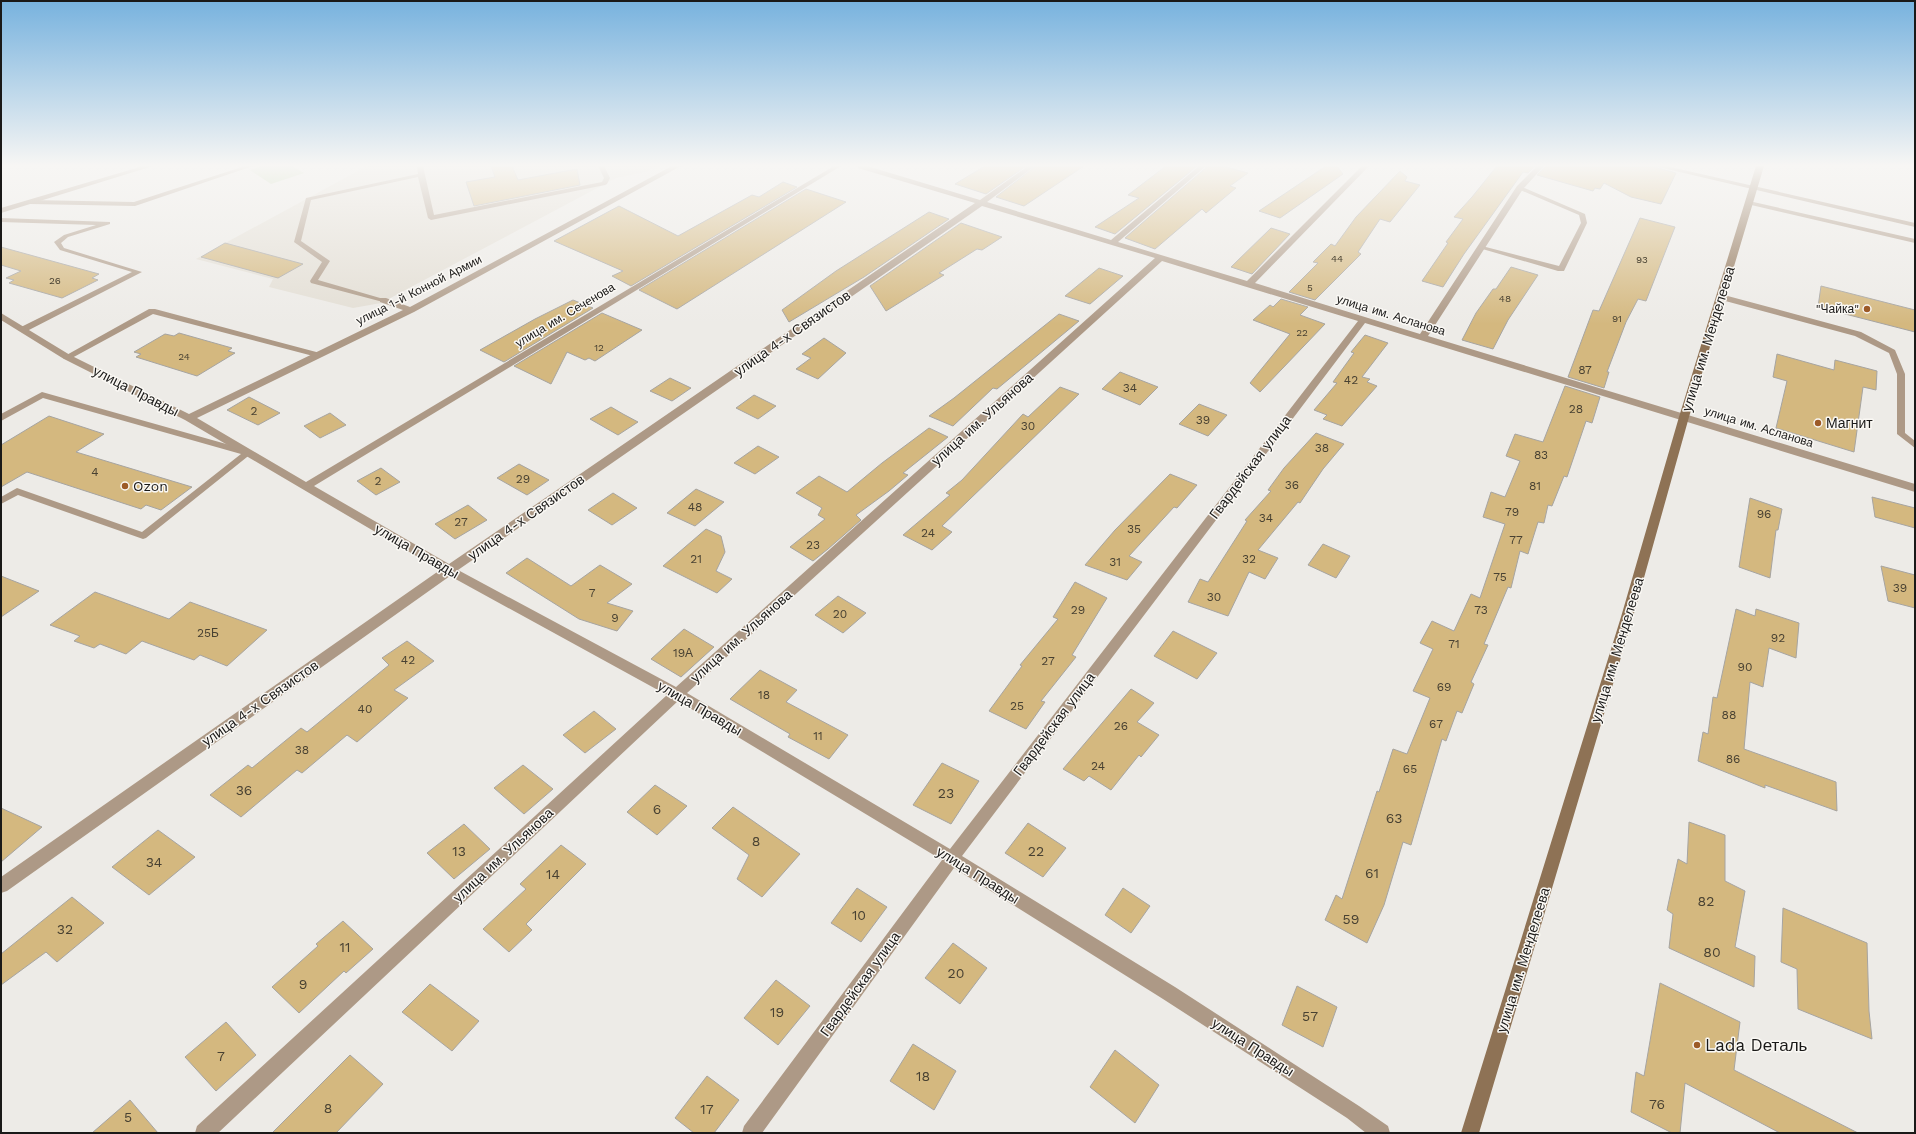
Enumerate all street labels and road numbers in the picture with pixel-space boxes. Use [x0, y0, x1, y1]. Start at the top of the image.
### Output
street label: улица 1-й Конной Армии [354, 252, 484, 328]
street label: улица им. Менделеева [1678, 264, 1738, 413]
street label: улица им. Сеченова [513, 280, 617, 350]
street label: улица 4-х Связистов [731, 287, 853, 379]
street label: улица им. Асланова [1335, 292, 1447, 338]
street label: улица Правды [90, 362, 182, 420]
street label: улица им. Ульянова [928, 369, 1036, 469]
street label: улица им. Асланова [1703, 404, 1815, 450]
street label: Гвардейская улица [1206, 412, 1294, 522]
street label: улица 4-х Связистов [465, 471, 587, 563]
street label: улица Правды [372, 520, 462, 582]
street label: улица им. Менделеева [1587, 575, 1647, 724]
street label: улица им. Ульянова [687, 586, 795, 686]
street label: улица 4-х Связистов [199, 657, 321, 749]
street label: Гвардейская улица [1010, 669, 1098, 779]
street label: улица Правды [655, 677, 745, 739]
street label: улица им. Ульянова [450, 804, 556, 905]
street label: улица Правды [934, 843, 1022, 907]
street label: улица им. Менделеева [1493, 885, 1553, 1034]
street label: Гвардейская улица [817, 928, 903, 1039]
street label: улица Правды [1209, 1015, 1297, 1079]

